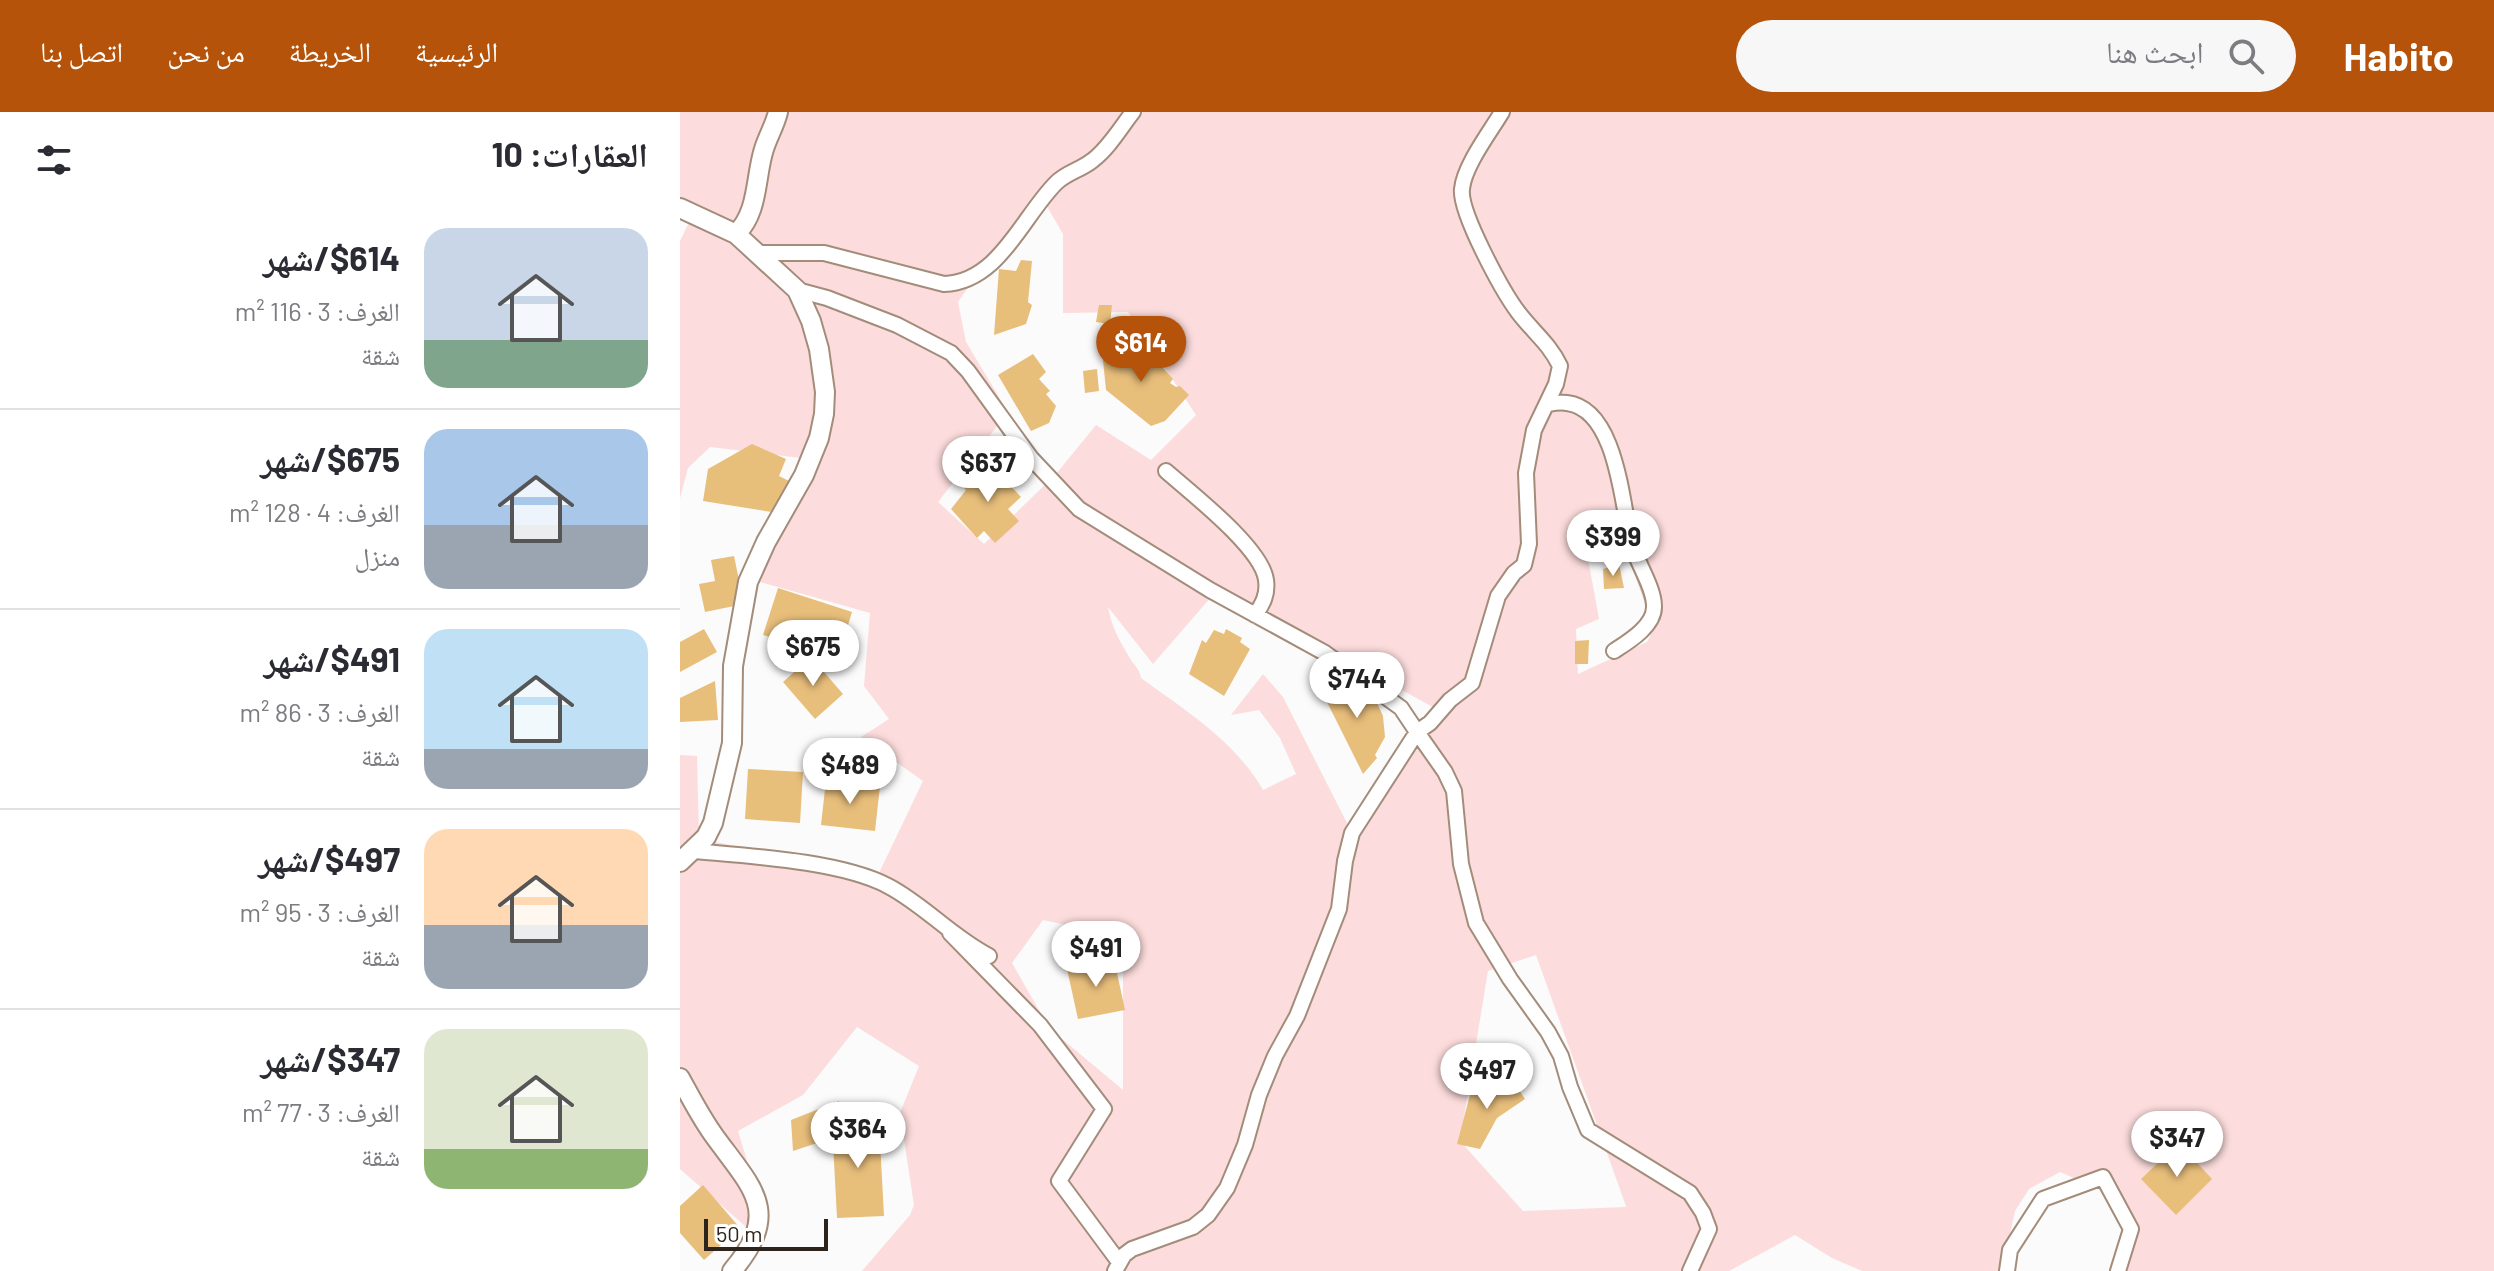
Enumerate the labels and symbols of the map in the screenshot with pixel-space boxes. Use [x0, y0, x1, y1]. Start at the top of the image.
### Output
pin: $614 [1094, 316, 1188, 384]
pin: $637 [941, 436, 1035, 504]
pin: $399 [1566, 510, 1660, 578]
pin: $675 [766, 620, 860, 688]
pin: $744 [1310, 652, 1404, 720]
pin: $489 [803, 738, 897, 806]
pin: $491 [1049, 921, 1143, 989]
pin: $497 [1440, 1043, 1534, 1111]
pin: $364 [811, 1102, 905, 1170]
pin: $347 [2130, 1111, 2224, 1179]
scale bar [704, 1215, 828, 1251]

